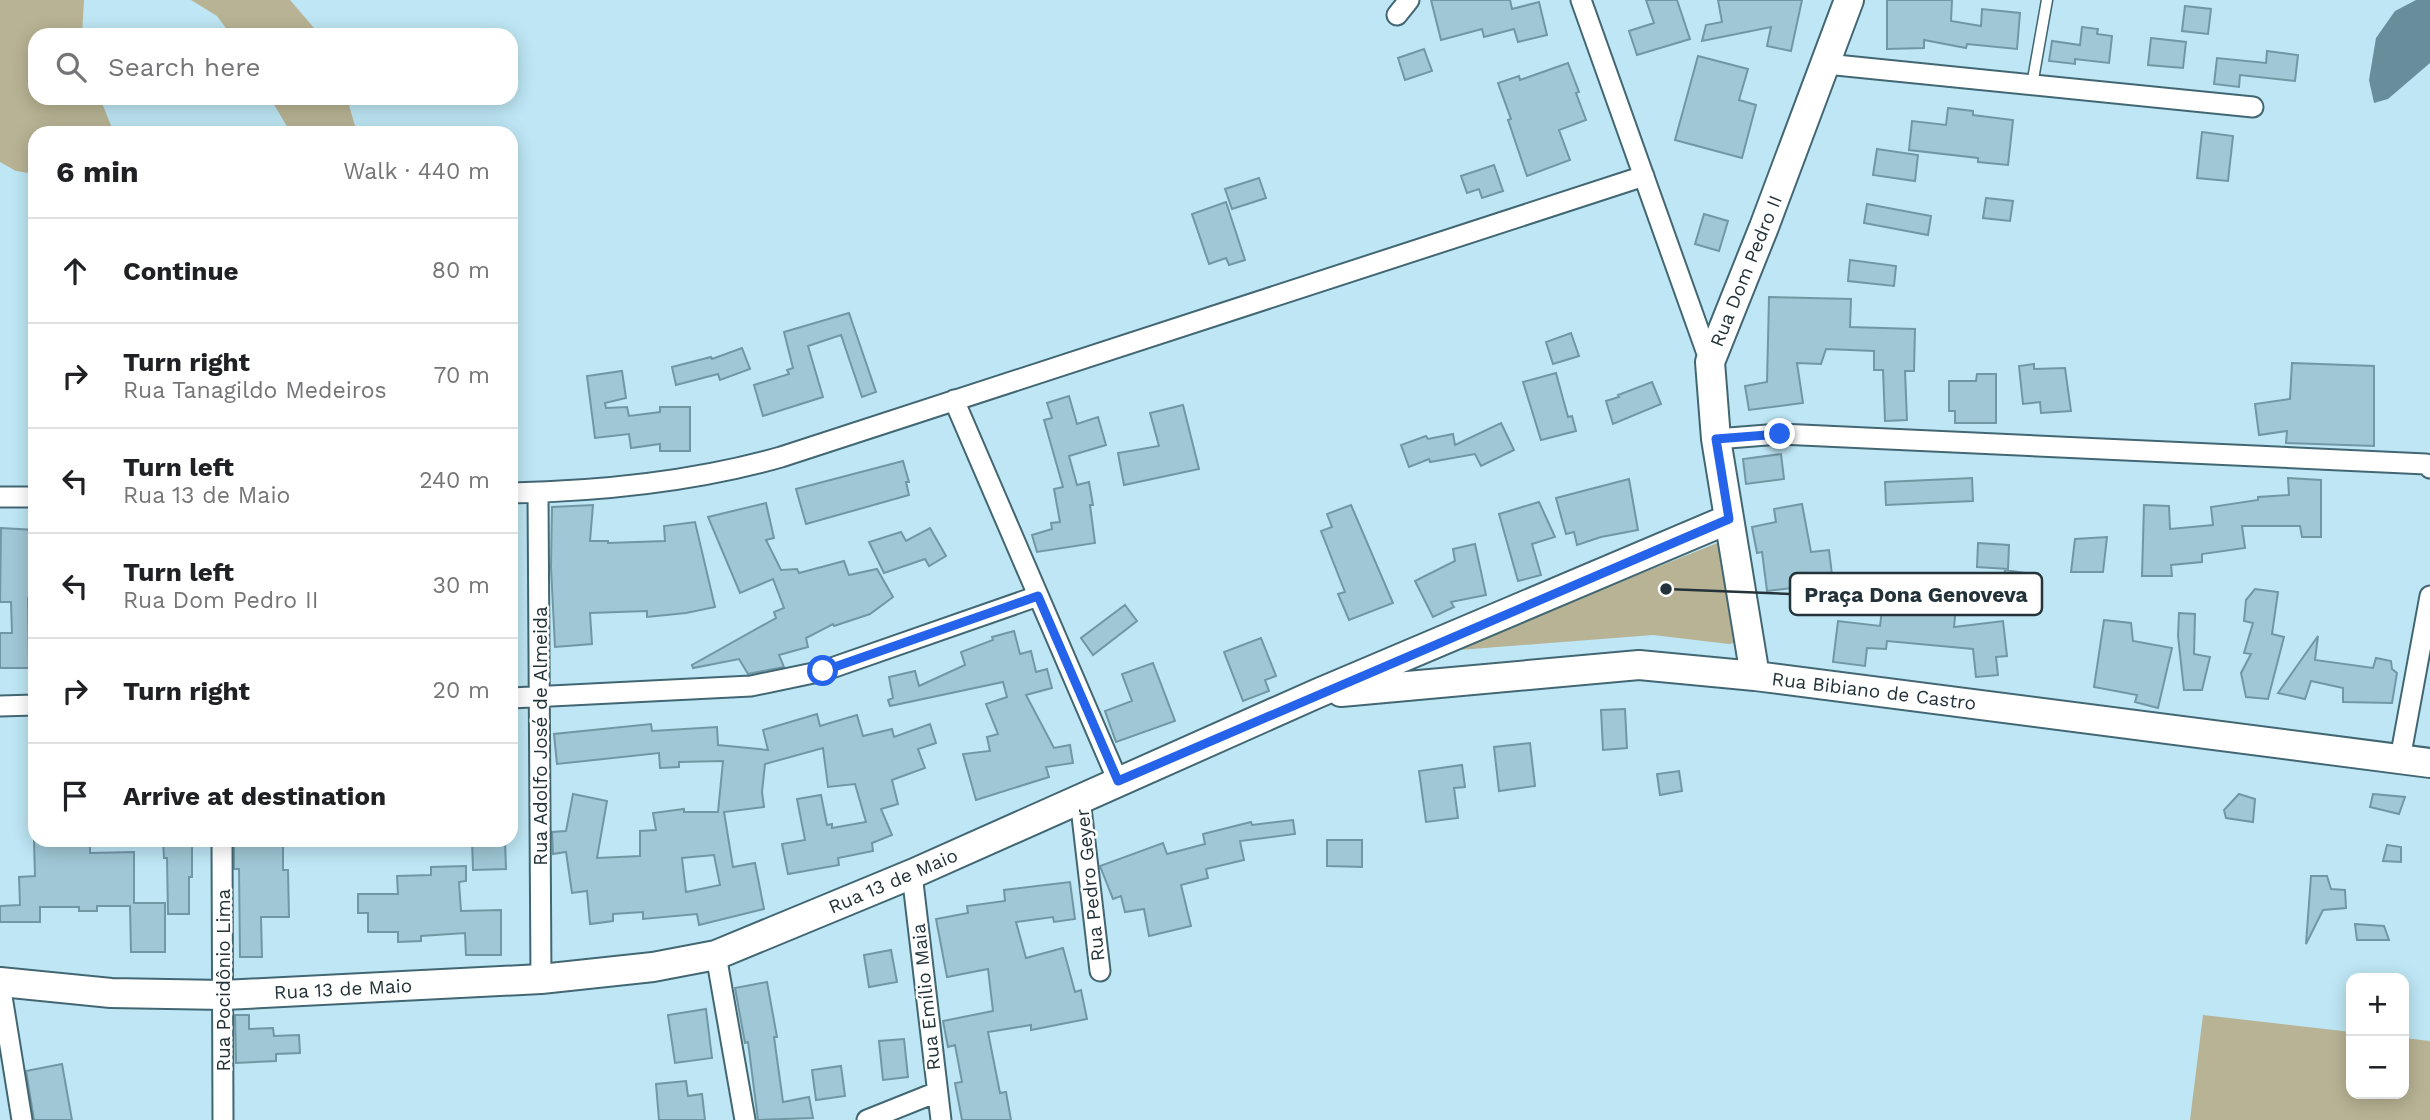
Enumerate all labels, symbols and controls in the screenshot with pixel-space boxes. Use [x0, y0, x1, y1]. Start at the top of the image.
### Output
search box [28, 28, 518, 105]
icon: search [52, 48, 90, 86]
text: Search here [108, 52, 260, 82]
text: 6 min [56, 154, 139, 189]
text: Walk · 440 m [343, 158, 490, 185]
street label: Rua Dom Pedro II [1705, 192, 1787, 350]
icon: ahead [56, 252, 94, 290]
text: Continue [123, 256, 239, 286]
text: 80 m [432, 257, 490, 284]
text: Turn right [123, 347, 250, 377]
icon: right [56, 357, 94, 395]
text: 70 m [433, 362, 490, 389]
text: Rua Tanagildo Medeiros [123, 377, 387, 404]
route end [1764, 418, 1795, 449]
text: Turn left [123, 452, 234, 482]
icon: left [56, 462, 94, 500]
text: 240 m [419, 467, 490, 494]
text: Rua 13 de Maio [123, 482, 290, 509]
text: Turn left [123, 557, 234, 587]
icon: left [56, 567, 94, 605]
text: 30 m [433, 572, 490, 599]
callout: Praça Dona Genoveva [1790, 573, 2042, 615]
text: Praça Dona Genoveva [1804, 582, 2029, 607]
text: Rua Dom Pedro II [123, 587, 319, 614]
street label: Rua Adolfo José de Almeida [529, 606, 552, 866]
route start [807, 655, 838, 686]
street label: Rua Bibiano de Castro [1770, 667, 1978, 715]
icon: right [56, 672, 94, 710]
text: Turn right [123, 676, 250, 706]
text: 20 m [433, 677, 490, 704]
icon: arrive [56, 777, 94, 815]
text: Arrive at destination [123, 781, 386, 811]
street label: Rua Pedro Geyer [1071, 807, 1109, 962]
street label: Rua 13 de Maio [825, 843, 961, 919]
street label: Rua Pocidônio Lima [212, 888, 235, 1071]
street label: Rua Emílio Maia [907, 922, 945, 1072]
map controls [2346, 973, 2409, 1099]
button: + [2346, 973, 2409, 1036]
street label: Rua 13 de Maio [273, 974, 413, 1004]
button: − [2346, 1036, 2409, 1099]

